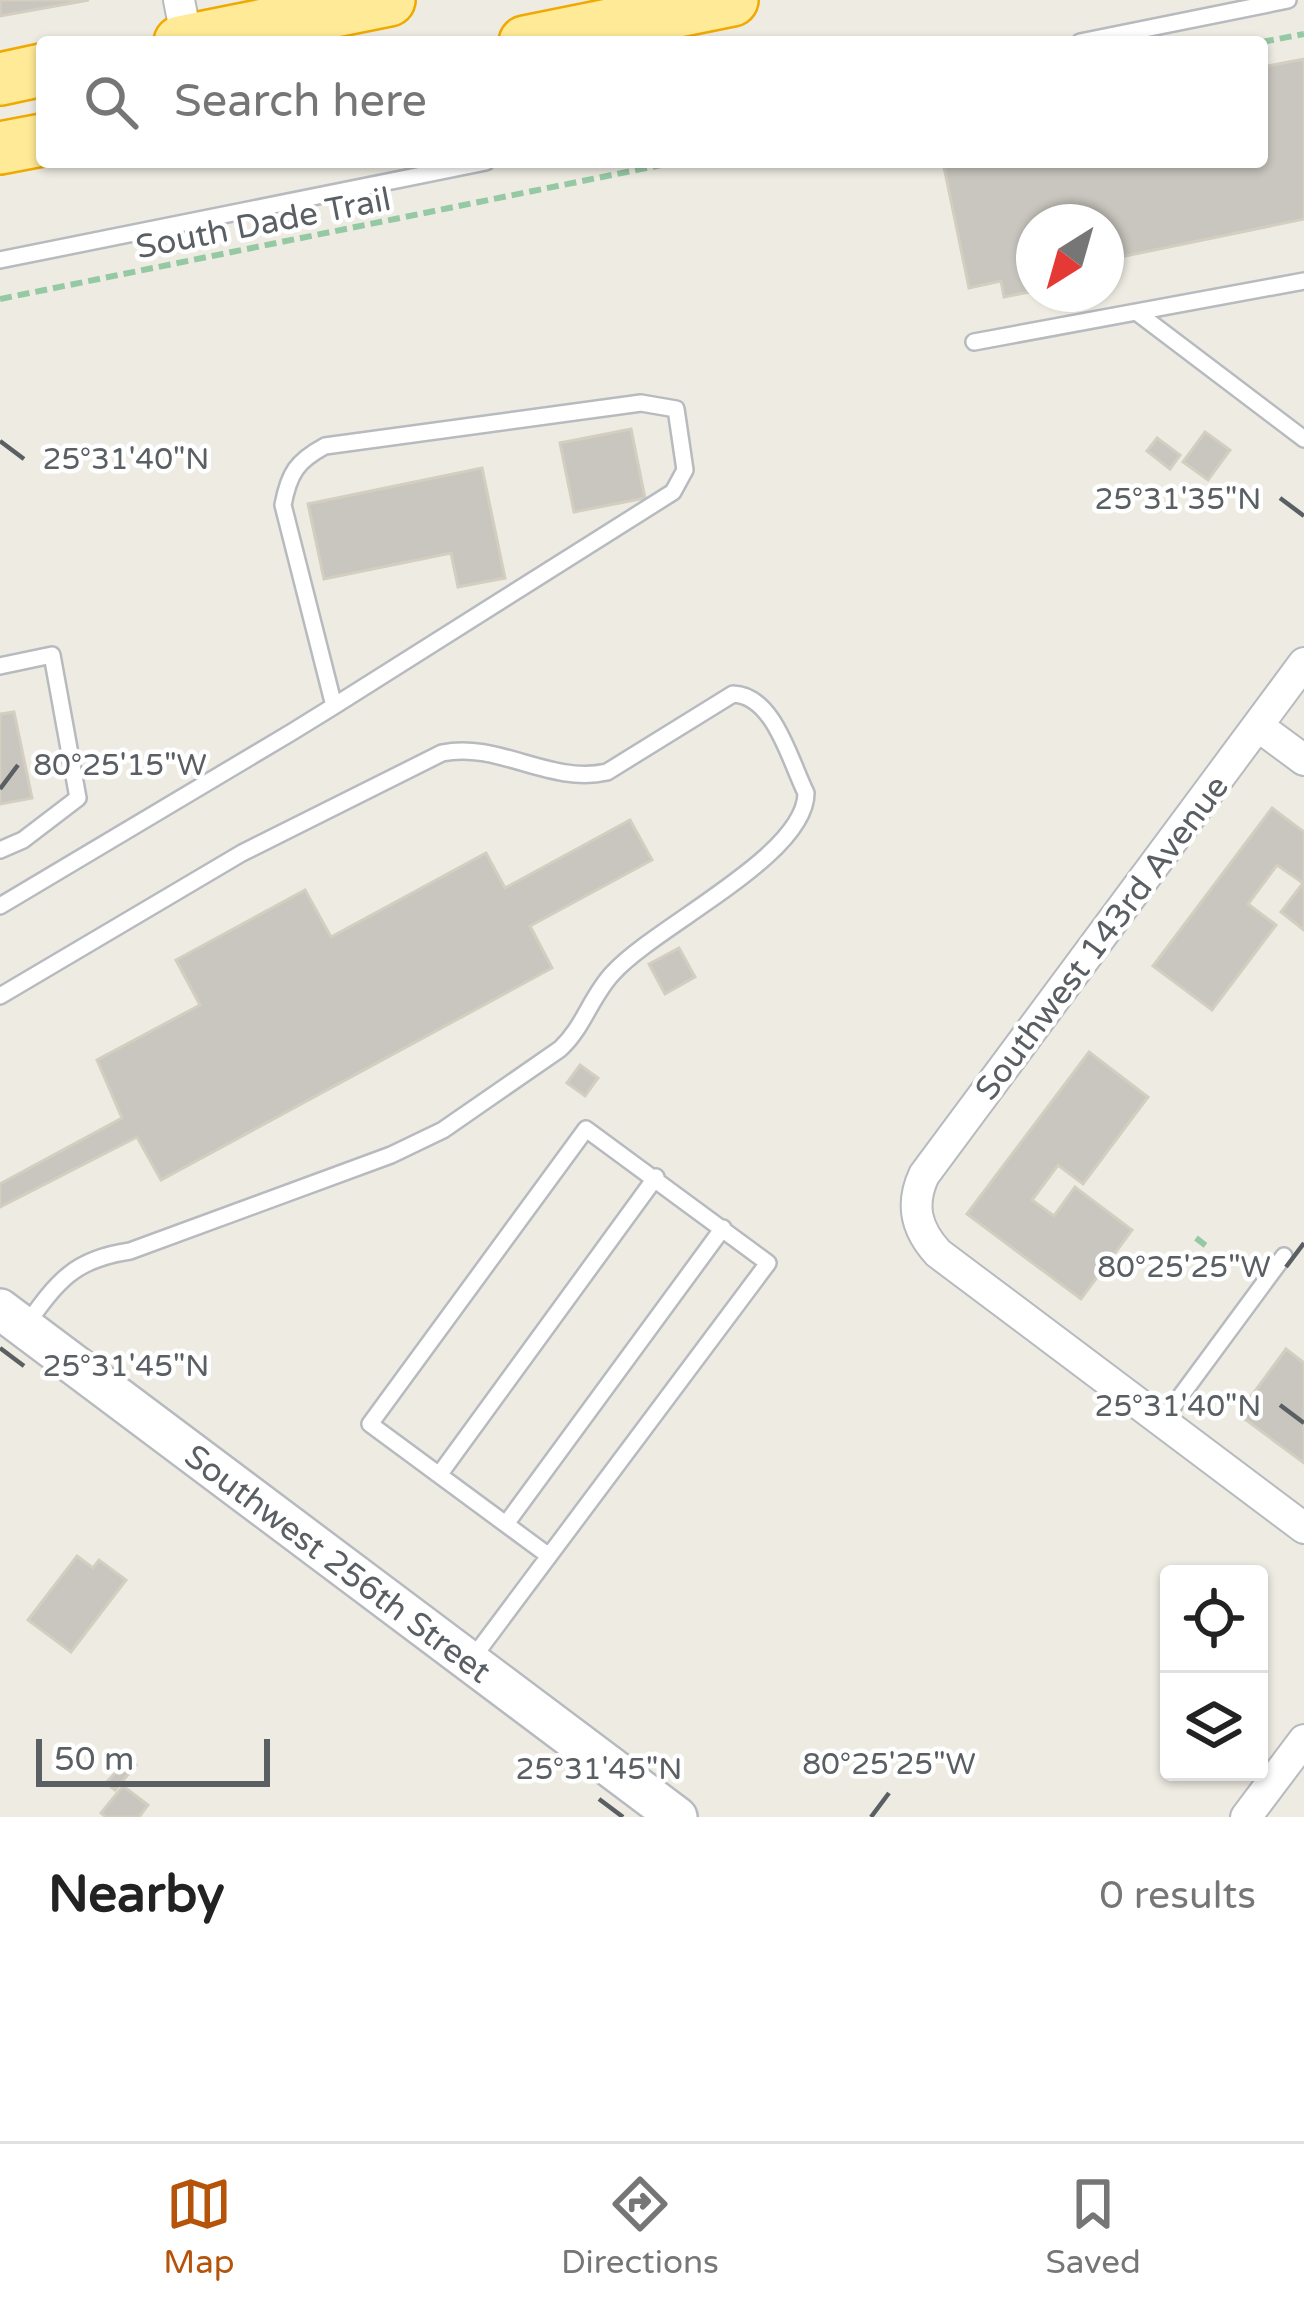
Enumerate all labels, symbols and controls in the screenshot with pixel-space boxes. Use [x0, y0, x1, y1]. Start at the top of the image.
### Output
search box [36, 36, 1268, 168]
icon: search [78, 69, 144, 135]
text: Search here [174, 75, 427, 129]
street label: South Dade Trail [133, 180, 394, 267]
north arrow [1016, 204, 1124, 312]
text: 25°31'40"N [43, 441, 209, 478]
text: 25°31'35"N [1095, 481, 1261, 518]
text: 80°25'15"W [33, 747, 207, 784]
street label: Southwest 143rd Avenue [967, 768, 1237, 1108]
text: 80°25'25"W [1097, 1249, 1271, 1286]
text: 25°31'45"N [43, 1348, 209, 1385]
text: 25°31'40"N [1095, 1388, 1261, 1425]
street label: Southwest 256th Street [177, 1437, 498, 1691]
map controls [1160, 1565, 1268, 1781]
button: locate [1160, 1565, 1268, 1673]
button: layers [1160, 1673, 1268, 1781]
scale bar [36, 1733, 270, 1786]
text: 50 m [54, 1740, 134, 1779]
text: 80°25'25"W [802, 1746, 976, 1783]
text: 25°31'45"N [516, 1751, 682, 1788]
text: Nearby [48, 1864, 225, 1926]
text: 0 results [1099, 1872, 1256, 1919]
tab: Map [163, 2171, 235, 2282]
tab: Directions [561, 2171, 719, 2282]
tab: Saved [1045, 2171, 1141, 2282]

